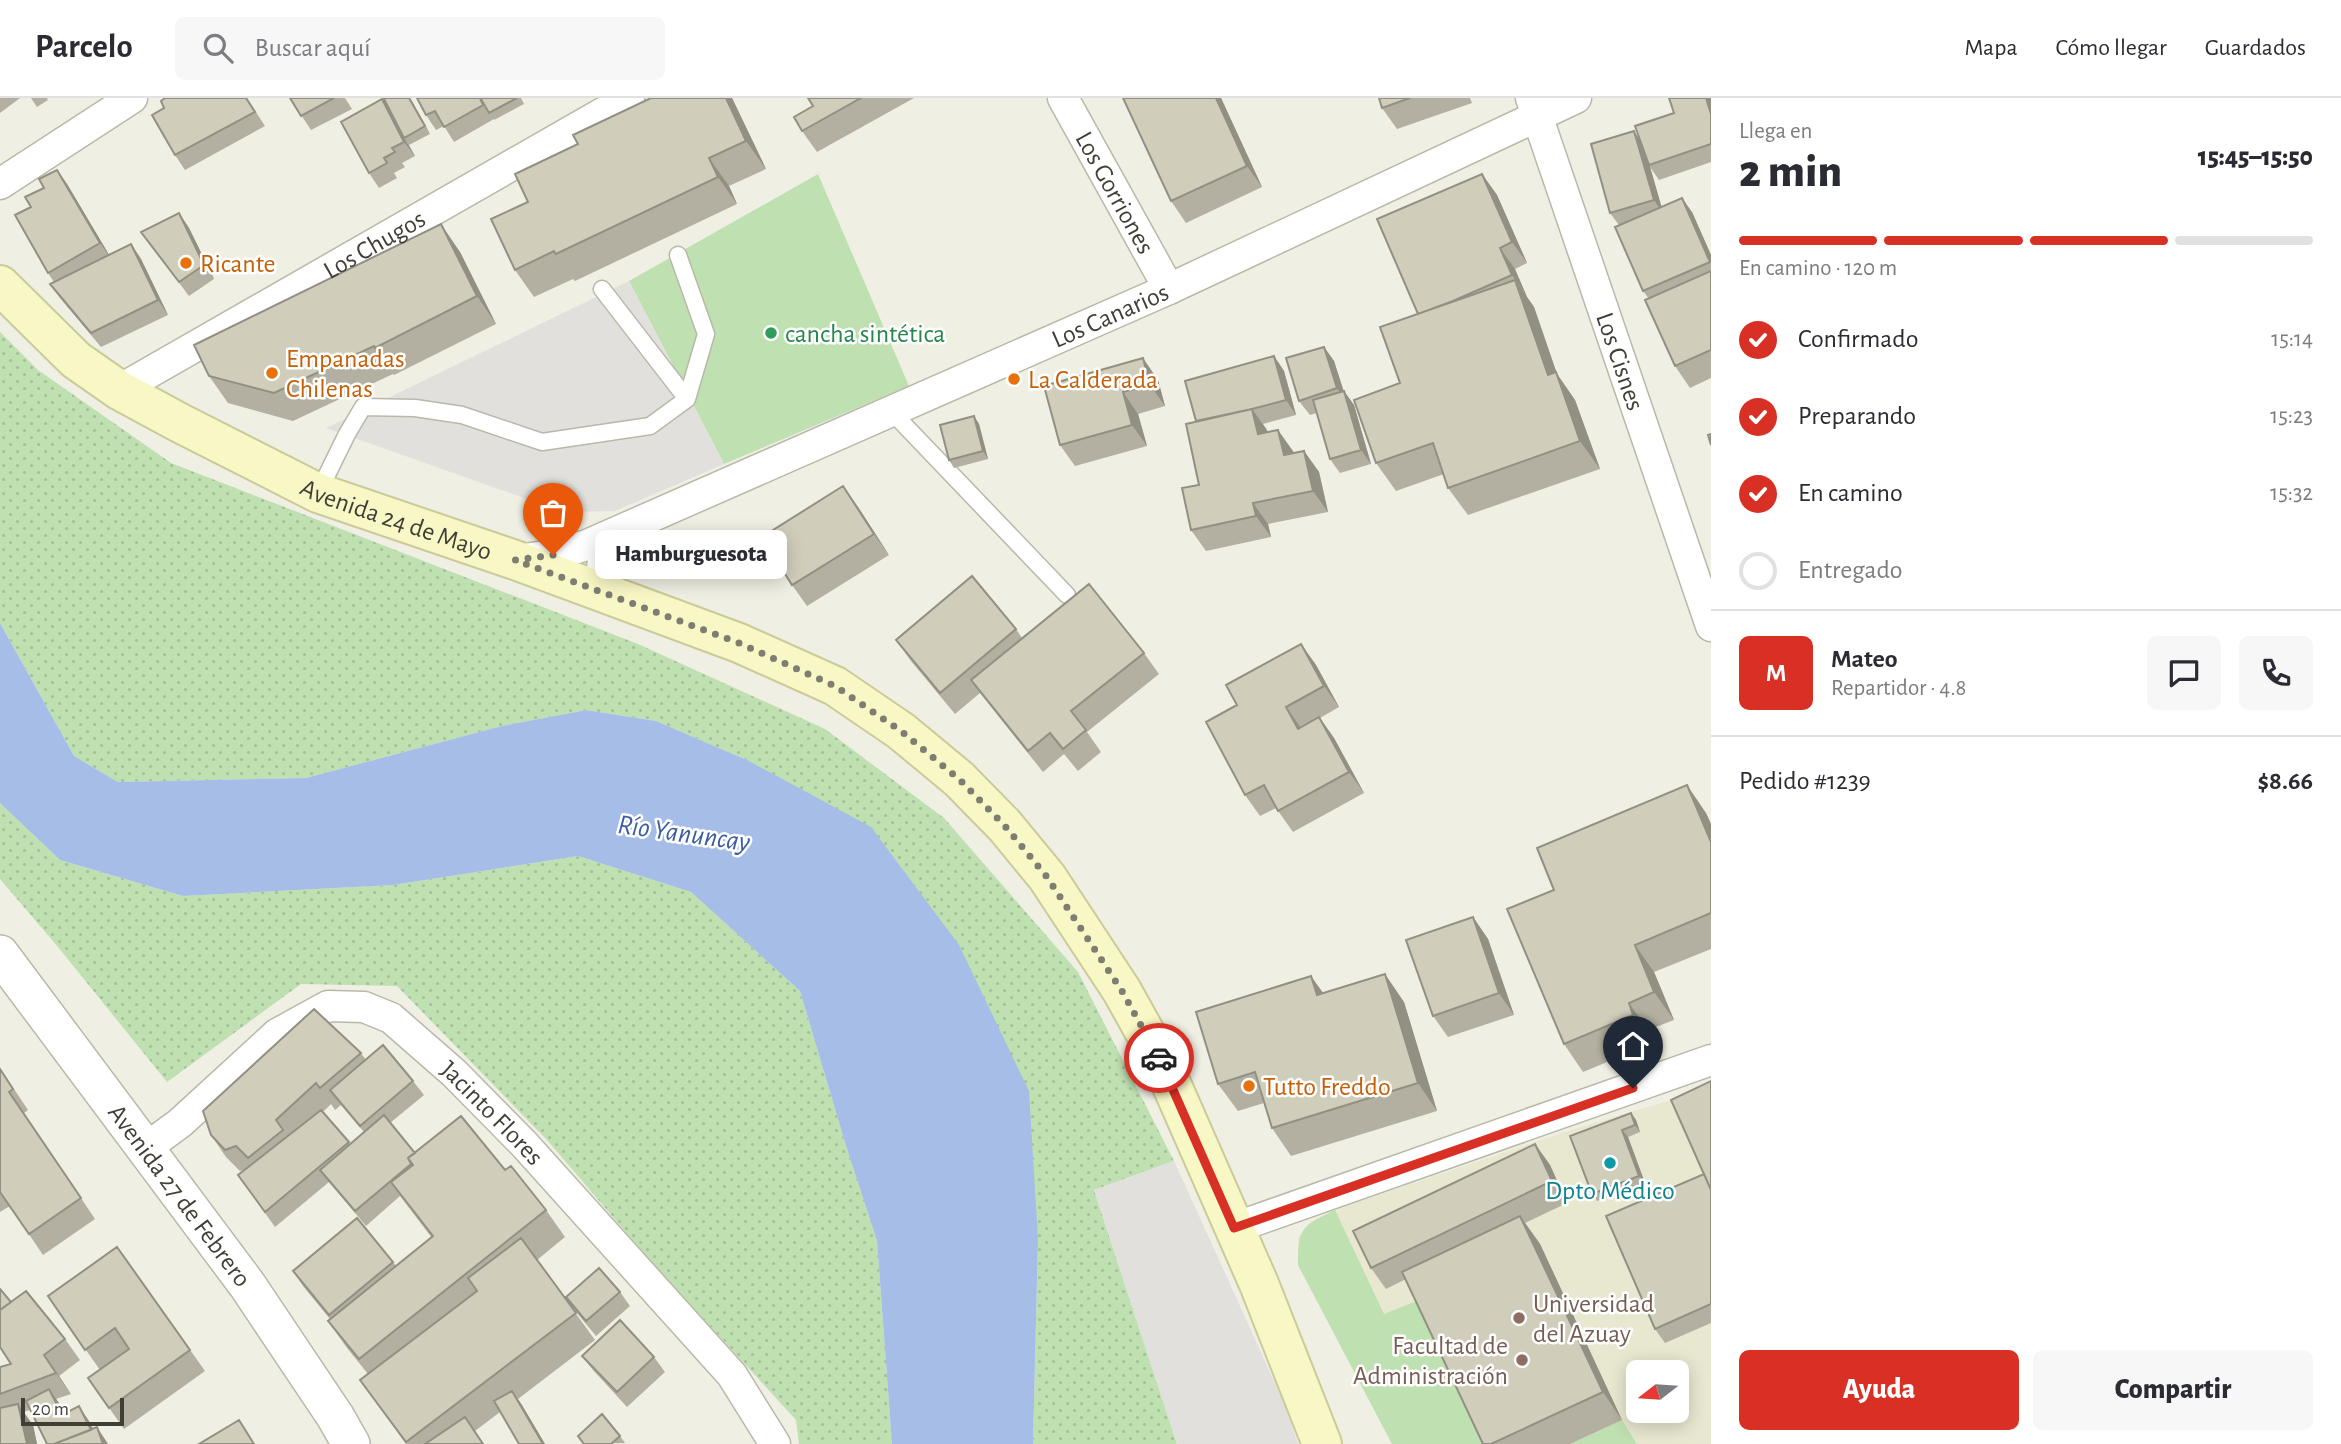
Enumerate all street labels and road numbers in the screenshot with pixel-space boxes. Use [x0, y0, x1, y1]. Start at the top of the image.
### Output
street label: Los Gorriones [1070, 127, 1159, 258]
street label: Los Chugos [319, 206, 430, 284]
street label: Los Canarios [1048, 279, 1173, 353]
street label: Los Cisnes [1591, 309, 1648, 414]
street label: Avenida 24 de Mayo [296, 474, 495, 565]
street label: Jacinto Flores [436, 1056, 548, 1170]
street label: Avenida 27 de Febrero [103, 1100, 256, 1292]

